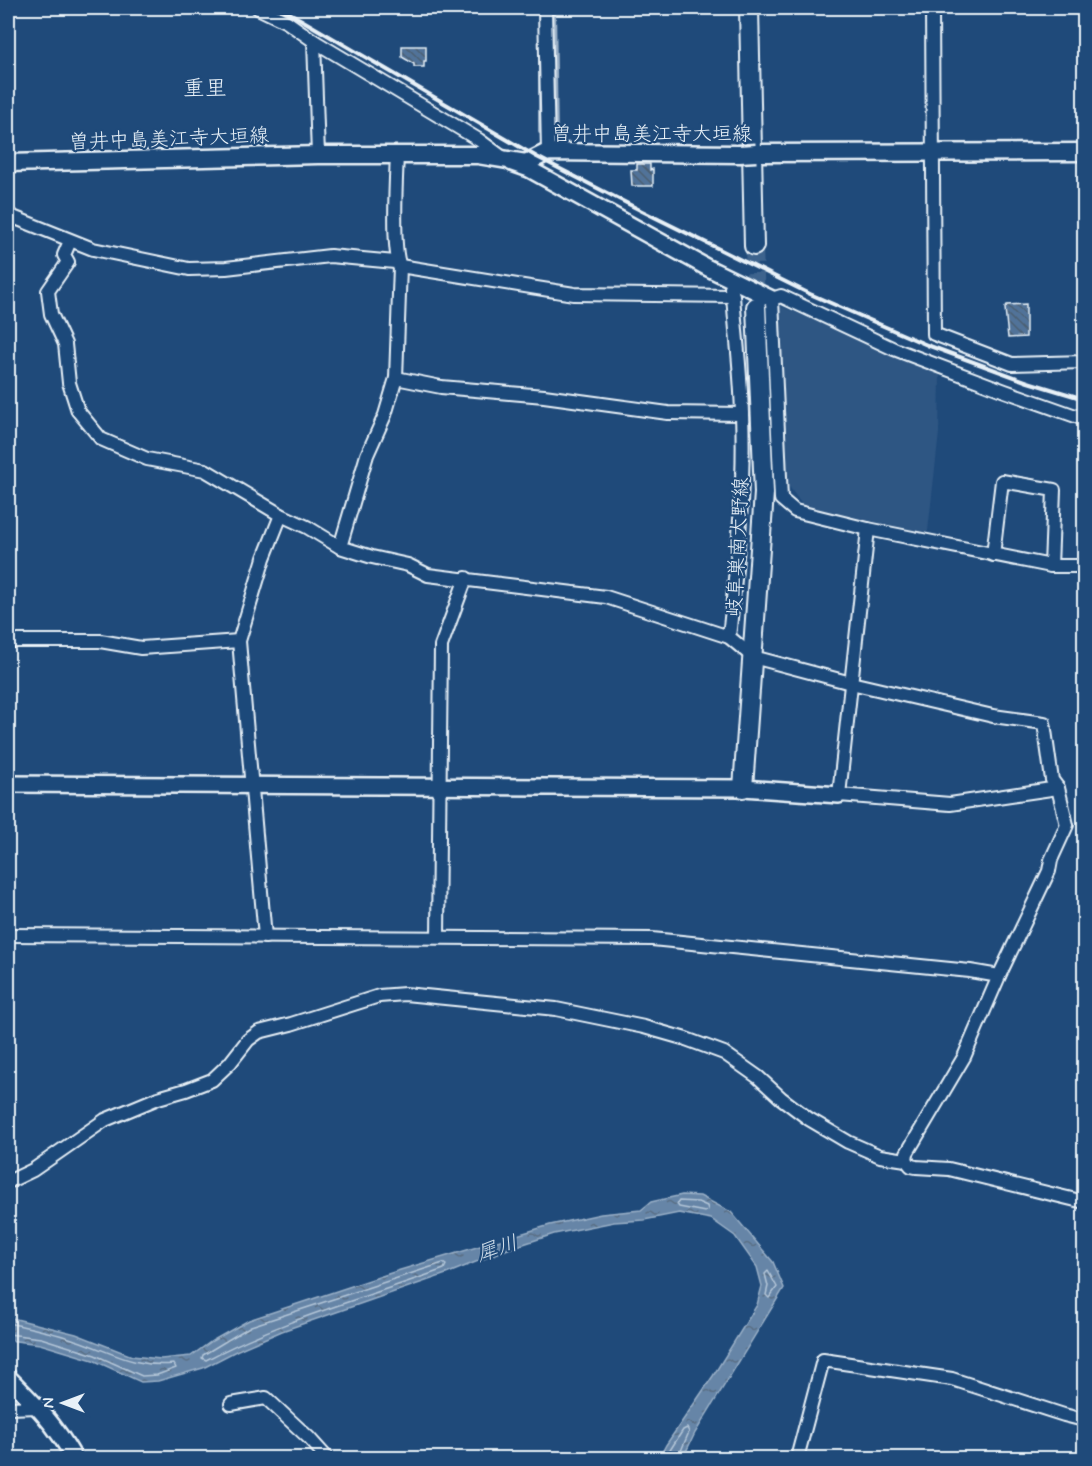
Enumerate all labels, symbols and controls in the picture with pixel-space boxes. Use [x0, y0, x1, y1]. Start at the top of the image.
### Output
district label: 重里 [183, 75, 227, 103]
street label: 曽井中島美江寺大垣線 [552, 121, 752, 148]
street label: 曽井中島美江寺大垣線 [69, 123, 269, 156]
street label: 岐阜巣南大野線 [721, 476, 756, 618]
water label: 犀川 [473, 1229, 522, 1269]
north arrow [33, 1373, 93, 1433]
text: N [39, 1398, 60, 1408]

